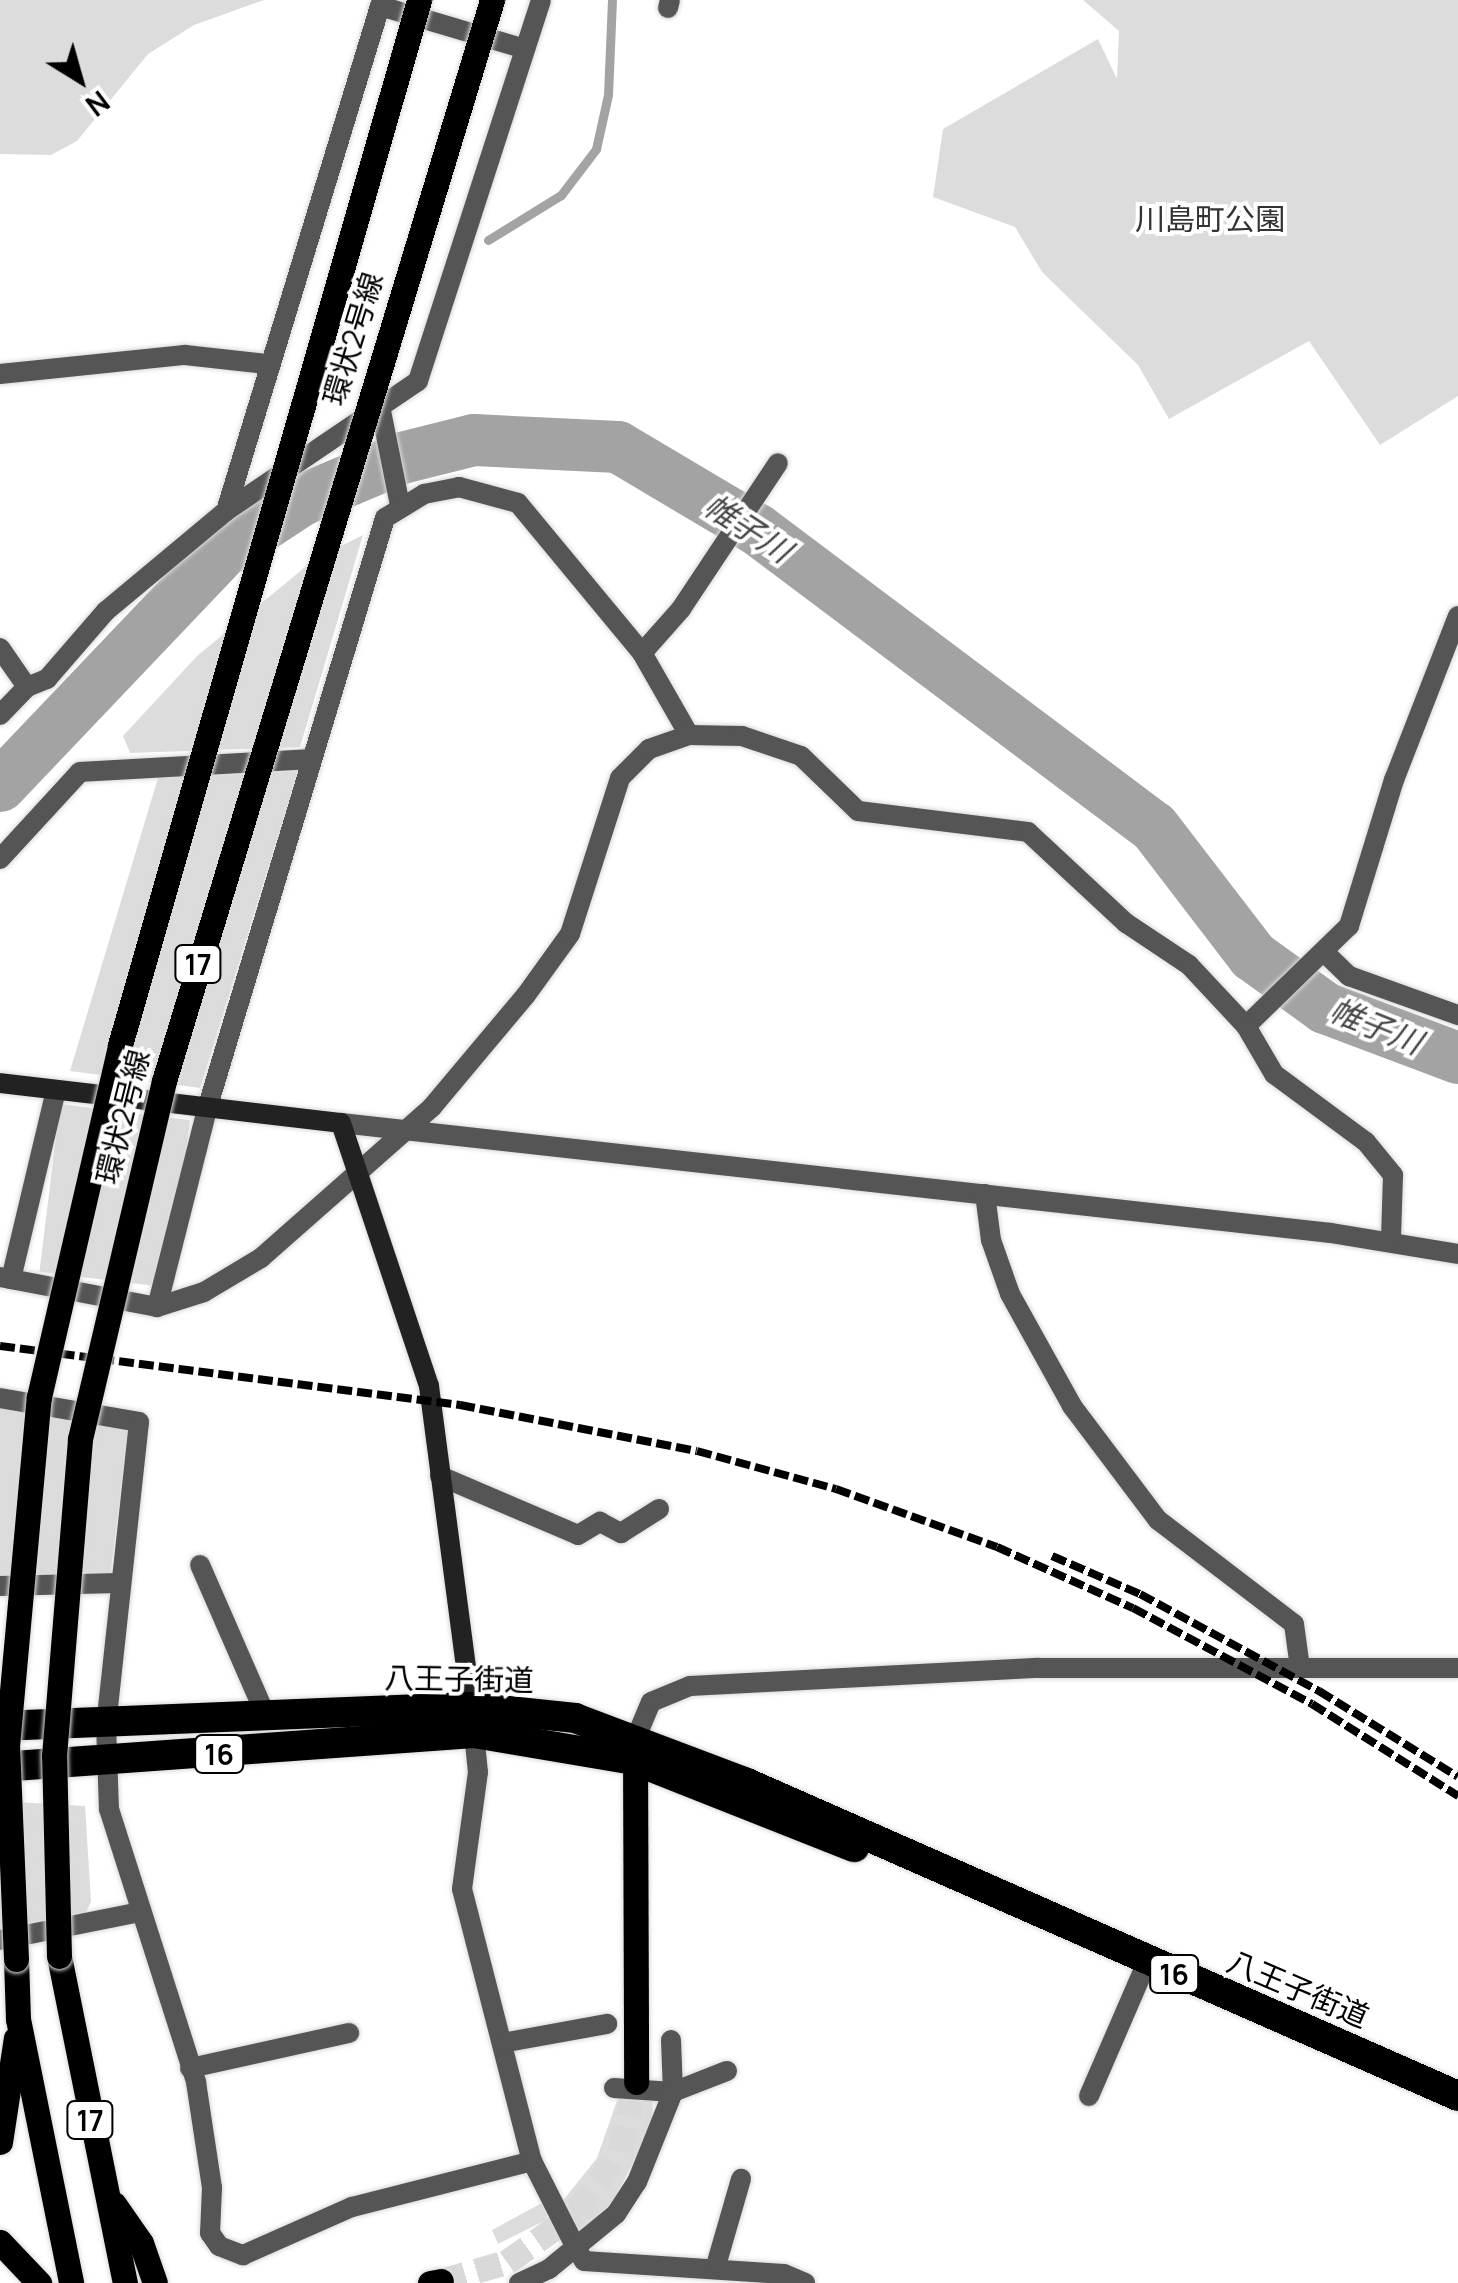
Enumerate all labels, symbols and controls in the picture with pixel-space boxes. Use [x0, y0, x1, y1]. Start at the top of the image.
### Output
north arrow [30, 30, 130, 130]
text: N [79, 83, 118, 125]
park label: 川島町公園 [1135, 201, 1285, 237]
street label: 環状2号線 [316, 268, 390, 410]
water label: 帷子川 [697, 486, 799, 570]
road number: 17 [173, 941, 223, 987]
water label: 帷子川 [1324, 990, 1428, 1062]
street label: 環状2号線 [89, 1046, 157, 1188]
street label: 八王子街道 [384, 1660, 534, 1698]
road number: 16 [194, 1731, 244, 1777]
street label: 八王子街道 [1222, 1943, 1374, 2035]
road number: 16 [1149, 1951, 1199, 1997]
road number: 17 [65, 2097, 115, 2143]

